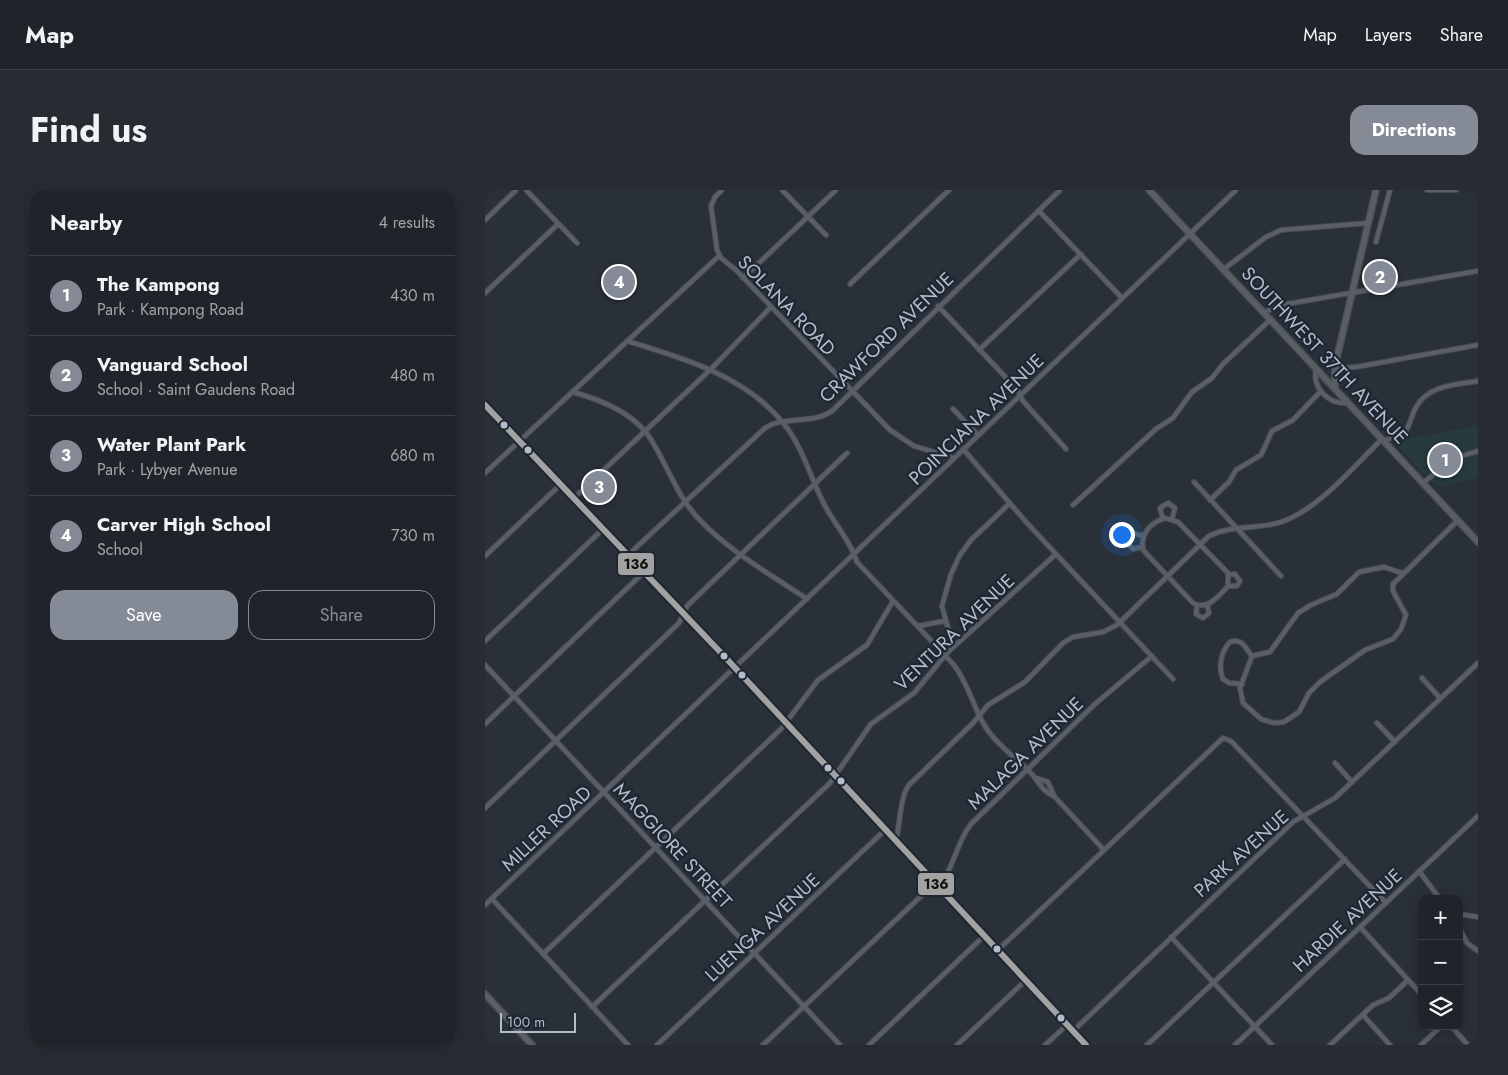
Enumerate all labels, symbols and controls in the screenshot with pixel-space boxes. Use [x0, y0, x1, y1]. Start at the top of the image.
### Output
text: Map [25, 17, 74, 52]
text: Map [1303, 22, 1337, 48]
text: Layers [1365, 22, 1412, 48]
text: Share [1440, 22, 1483, 48]
text: Find us [30, 105, 147, 155]
button: Directions [1350, 105, 1478, 155]
text: Nearby [50, 208, 122, 238]
text: 4 results [379, 211, 435, 234]
street label: SOLANA ROAD [732, 249, 842, 362]
pin: 2 [1364, 258, 1396, 296]
street label: SOUTHWEST 37TH AVENUE [1235, 261, 1414, 450]
pin: 4 [603, 263, 635, 301]
street label: CRAWFORD AVENUE [813, 266, 960, 409]
text: The Kampong [97, 271, 220, 298]
text: 1 [62, 284, 70, 307]
text: 430 m [390, 284, 435, 307]
text: Park · Kampong Road [97, 298, 244, 321]
street label: POINCIANA AVENUE [903, 348, 1050, 491]
text: Vanguard School [97, 351, 248, 378]
text: 2 [61, 364, 71, 387]
text: 480 m [390, 364, 435, 387]
text: School · Saint Gaudens Road [97, 378, 295, 401]
unlabelled marker [499, 420, 509, 430]
text: Water Plant Park [97, 431, 246, 458]
pin: 1 [1429, 441, 1461, 479]
text: 3 [61, 444, 71, 467]
text: 680 m [390, 444, 435, 467]
unlabelled marker [523, 445, 533, 455]
text: Park · Lybyer Avenue [97, 458, 237, 481]
pin: 3 [583, 468, 615, 506]
text: Carver High School [97, 511, 271, 538]
your location [1109, 522, 1135, 548]
text: 4 [60, 524, 72, 547]
text: 730 m [391, 524, 435, 547]
text: School [97, 538, 143, 561]
line badge: 136 [617, 552, 655, 576]
text: 136 [623, 554, 649, 574]
street label: VENTURA AVENUE [888, 568, 1021, 697]
button: Save [50, 590, 238, 640]
button: Share [248, 590, 435, 640]
unlabelled marker [719, 651, 729, 661]
unlabelled marker [737, 670, 747, 680]
street label: MALAGA AVENUE [961, 691, 1089, 816]
unlabelled marker [823, 763, 833, 773]
unlabelled marker [836, 776, 846, 786]
street label: MAGGIORE STREET [607, 777, 738, 914]
street label: MILLER ROAD [495, 779, 597, 877]
street label: PARK AVENUE [1188, 803, 1295, 903]
street label: HARDIE AVENUE [1286, 862, 1408, 978]
street label: LUENGA AVENUE [699, 867, 826, 988]
line badge: 136 [917, 872, 955, 896]
text: 136 [923, 874, 949, 894]
map controls [1418, 895, 1463, 1030]
button: + [1418, 895, 1463, 940]
button: − [1418, 940, 1463, 985]
unlabelled marker [992, 944, 1002, 954]
button: layers [1418, 985, 1463, 1030]
scale bar [500, 1010, 576, 1033]
text: 100 m [507, 1012, 545, 1032]
unlabelled marker [1056, 1013, 1066, 1023]

